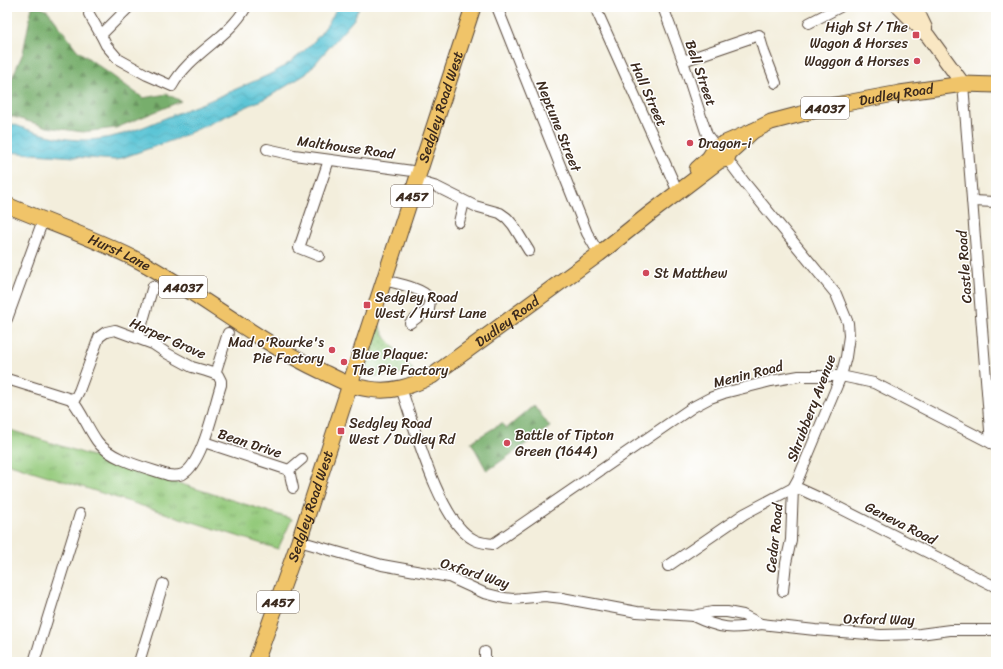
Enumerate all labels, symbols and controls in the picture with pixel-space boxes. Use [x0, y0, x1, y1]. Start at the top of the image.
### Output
place label: High St / The Wagon & Horses [810, 15, 909, 56]
marker: High St / The Wagon & Horses [911, 30, 921, 40]
street label: Bell Street [678, 37, 723, 110]
street label: Sedgley Road West [411, 48, 471, 166]
place label: Waggon & Horses [804, 49, 909, 74]
marker: Waggon & Horses [912, 56, 922, 66]
street label: Hall Street [623, 57, 674, 131]
street label: Dudley Road [857, 76, 937, 113]
street label: Neptune Street [529, 77, 589, 177]
road number: A4037 [801, 97, 849, 119]
street label: Malthouse Road [296, 128, 398, 167]
place label: Dragon-i [698, 131, 752, 156]
marker: Dragon-i [685, 138, 695, 148]
road number: A457 [391, 185, 433, 207]
street label: Hurst Lane [84, 227, 156, 278]
street label: Castle Road [949, 228, 980, 304]
place label: St Matthew [654, 261, 728, 286]
marker: St Matthew [641, 268, 651, 278]
road number: A4037 [159, 276, 207, 298]
place label: Sedgley Road West / Hurst Lane [375, 285, 487, 326]
street label: Dudley Road [469, 289, 546, 354]
marker: Sedgley Road West / Hurst Lane [362, 300, 372, 310]
street label: Harper Grove [125, 310, 210, 367]
place label: Mad o'Rourke's Pie Factory [228, 330, 325, 371]
place label: Blue Plaque: The Pie Factory [352, 342, 449, 383]
marker: Mad o'Rourke's Pie Factory [327, 345, 337, 355]
street label: Shrubbery Avenue [780, 351, 843, 465]
street label: Menin Road [711, 353, 787, 395]
marker: Blue Plaque: The Pie Factory [339, 357, 349, 367]
place label: Sedgley Road West / Dudley Rd [349, 411, 457, 452]
street label: Bean Drive [215, 421, 285, 466]
place label: Battle of Tipton Green (1644) [515, 423, 614, 464]
marker: Sedgley Road West / Dudley Rd [336, 426, 346, 436]
marker: Battle of Tipton Green (1644) [502, 438, 512, 448]
street label: Sedgley Road West [280, 447, 341, 566]
street label: Geneva Road [860, 495, 943, 553]
street label: Cedar Road [758, 501, 791, 574]
street label: Oxford Way [437, 551, 513, 597]
road number: A457 [257, 591, 299, 613]
street label: Oxford Way [843, 606, 916, 633]

